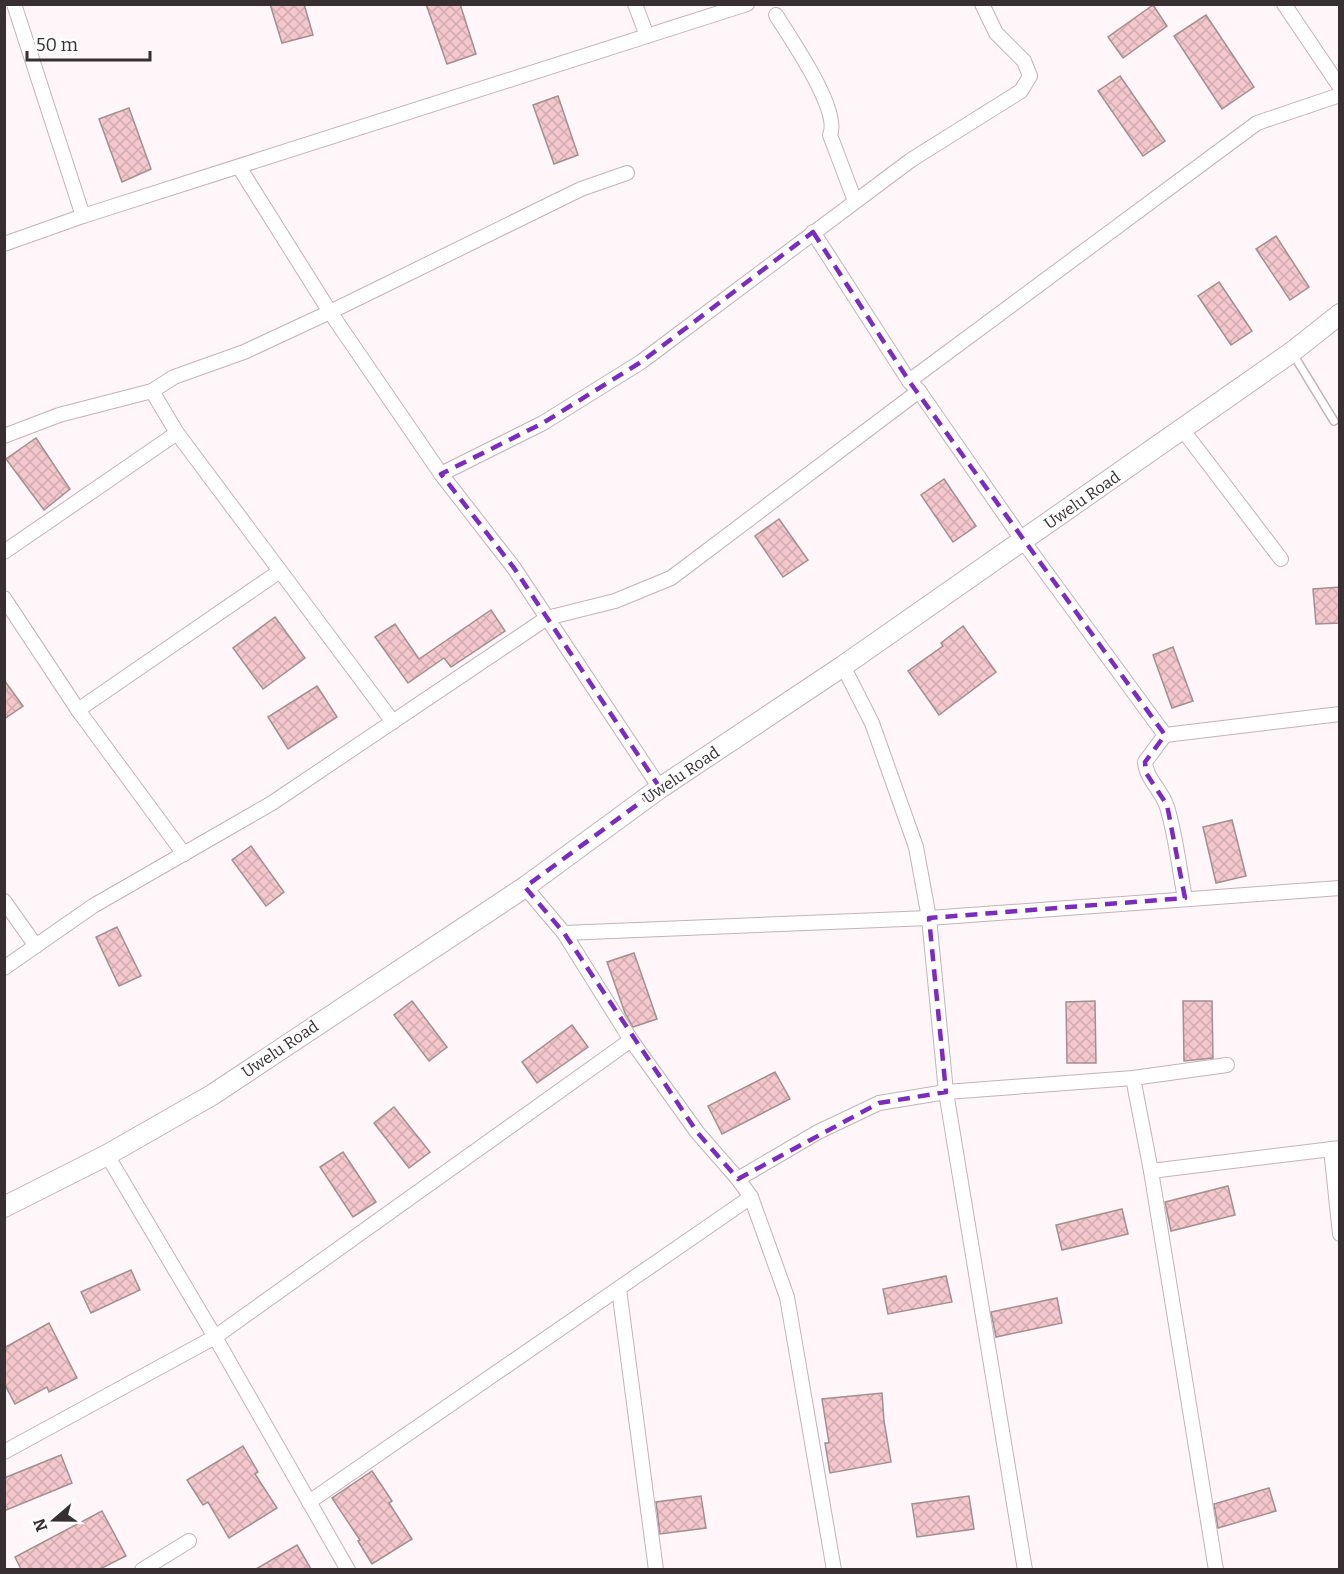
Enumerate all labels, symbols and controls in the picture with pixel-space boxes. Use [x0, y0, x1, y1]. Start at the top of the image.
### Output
scale bar [27, 24, 150, 62]
text: 50 m [36, 34, 78, 56]
street label: Uwelu Road [1040, 467, 1124, 533]
street label: Uwelu Road [639, 742, 723, 808]
street label: Uwelu Road [238, 1016, 322, 1082]
north arrow [24, 1490, 84, 1550]
text: N [29, 1516, 51, 1534]

